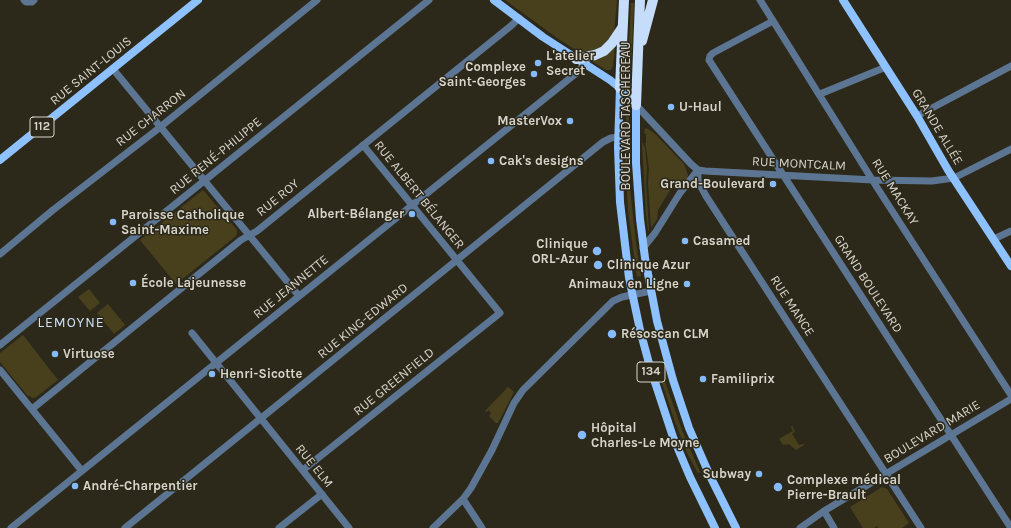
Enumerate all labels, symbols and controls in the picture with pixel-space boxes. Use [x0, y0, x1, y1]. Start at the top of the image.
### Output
street label: RUE SAINT-LOUIS [47, 33, 135, 109]
street label: BOULEVARD TASCHEREAU [618, 42, 634, 190]
place label: L'atelier Secret [546, 48, 595, 79]
marker: L'atelier Secret [533, 58, 543, 68]
place label: Complexe Saint-Georges [438, 59, 526, 90]
marker: Complexe Saint-Georges [529, 69, 539, 79]
street label: RUE CHARRON [113, 86, 189, 150]
street label: GRANDE ALLÉE [908, 86, 966, 168]
place label: U-Haul [679, 99, 722, 115]
marker: U-Haul [666, 102, 676, 112]
place label: MasterVox [497, 113, 562, 129]
street label: RUE RENÉ-PHILIPPE [167, 114, 265, 198]
marker: MasterVox [565, 116, 575, 126]
road number: 112 [30, 117, 54, 137]
street label: RUE ALBERT BÉLANGER [371, 138, 467, 252]
place label: Cak's designs [499, 153, 584, 169]
street label: RUE MONTCALM [752, 154, 846, 174]
marker: Cak's designs [486, 156, 496, 166]
street label: RUE MACKAY [868, 156, 922, 228]
street label: RUE ROY [254, 176, 302, 220]
place label: Grand-Boulevard [660, 176, 765, 192]
marker: Grand-Boulevard [768, 179, 778, 189]
place label: Albert-Bélanger [307, 206, 404, 222]
place label: Paroisse Catholique Saint-Maxime [121, 207, 244, 238]
marker: Albert-Bélanger [407, 209, 417, 219]
marker: Paroisse Catholique Saint-Maxime [108, 217, 118, 227]
street label: GRAND BOULEVARD [831, 232, 905, 336]
place label: Casamed [693, 233, 751, 249]
place label: Clinique ORL-Azur [532, 236, 588, 267]
marker: Casamed [680, 236, 690, 246]
marker: Clinique ORL-Azur [591, 245, 603, 257]
street label: RUE JEANNETTE [250, 252, 332, 322]
place label: Clinique Azur [607, 257, 690, 273]
marker: Clinique Azur [592, 259, 604, 271]
street label: RUE MANCE [767, 273, 817, 339]
place label: École Lajeunesse [141, 275, 246, 291]
place label: Animaux en Ligne [568, 276, 679, 292]
marker: École Lajeunesse [128, 278, 138, 288]
marker: Animaux en Ligne [682, 279, 692, 289]
street label: RUE KING-EDWARD [315, 280, 411, 362]
district label: LEMOYNE [37, 315, 105, 331]
place label: Résoscan CLM [621, 326, 709, 342]
marker: Résoscan CLM [606, 328, 618, 340]
street label: RUE GREENFIELD [351, 345, 437, 419]
place label: Virtuose [63, 346, 115, 362]
marker: Virtuose [50, 349, 60, 359]
road number: 134 [637, 362, 665, 382]
place label: Henri-Sicotte [220, 366, 302, 382]
marker: Henri-Sicotte [207, 369, 217, 379]
place label: Familiprix [711, 371, 775, 387]
marker: Familiprix [698, 374, 708, 384]
street label: BOULEVARD MARIE [881, 397, 983, 467]
place label: Hôpital Charles-Le Moyne [591, 420, 699, 451]
marker: Hôpital Charles-Le Moyne [576, 429, 588, 441]
street label: RUE ELM [292, 441, 336, 491]
place label: Subway [703, 466, 751, 482]
marker: Subway [754, 469, 764, 479]
place label: Complexe médical Pierre-Brault [787, 472, 901, 503]
place label: André-Charpentier [83, 478, 197, 494]
marker: André-Charpentier [70, 481, 80, 491]
marker: Complexe médical Pierre-Brault [772, 481, 784, 493]

